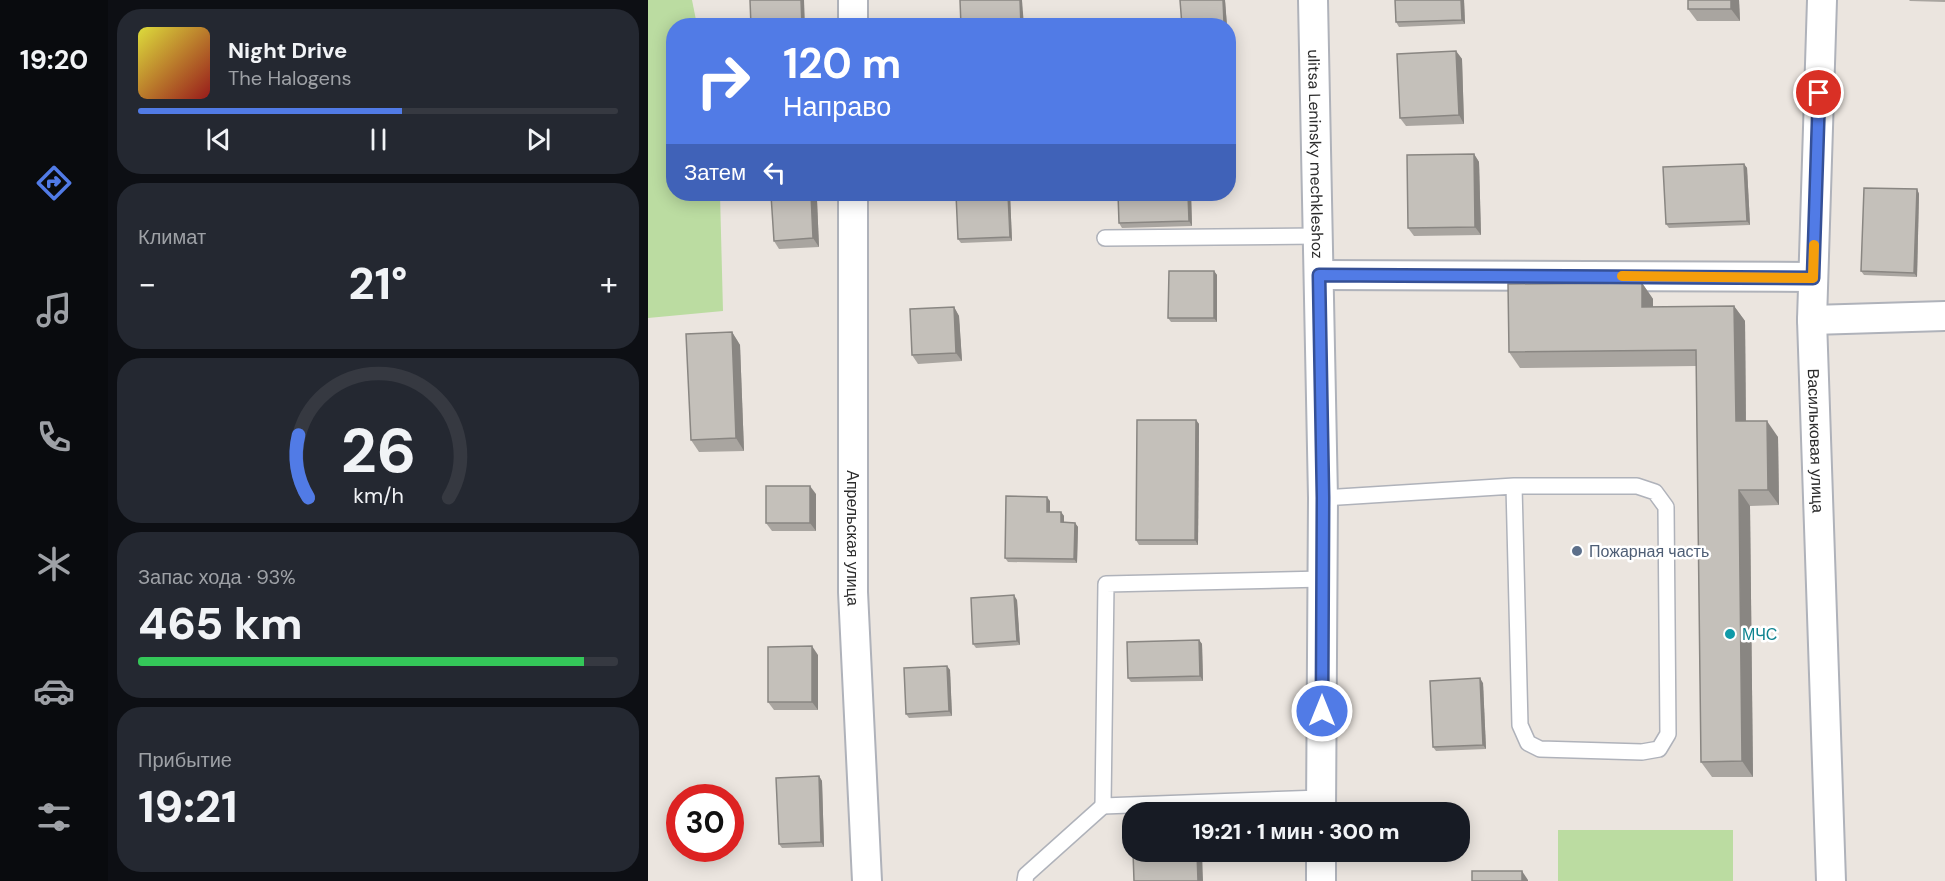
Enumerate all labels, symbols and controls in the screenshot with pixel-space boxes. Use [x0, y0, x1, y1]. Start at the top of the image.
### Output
text: Night Drive [228, 36, 347, 65]
text: 120 m [783, 36, 901, 91]
text: 19:20 [20, 42, 88, 77]
icon: right [684, 42, 762, 120]
street label: ulitsa Leninsky mechkleshoz [1303, 49, 1329, 259]
text: The Halogens [228, 65, 351, 91]
pin [1793, 67, 1844, 118]
icon: arrive [1802, 76, 1835, 109]
text: Направо [783, 89, 891, 124]
icon: previous [202, 123, 235, 156]
icon: pause [362, 123, 395, 156]
icon: next [522, 123, 555, 156]
icon: left [758, 156, 791, 189]
text: Затем [684, 158, 746, 187]
icon: directions [33, 162, 75, 204]
text: Климат [138, 224, 206, 250]
text: 21° [348, 254, 408, 313]
text: − [138, 262, 156, 305]
text: + [600, 262, 618, 305]
icon: music [33, 289, 75, 331]
street label: Васильковая улица [1803, 368, 1829, 513]
text: 26 [340, 410, 416, 491]
icon: phone [33, 416, 75, 458]
street label: Апрельская улица [842, 470, 864, 606]
text: km/h [353, 482, 403, 510]
place label: Пожарная часть [1589, 541, 1709, 562]
icon: climate [33, 543, 75, 585]
marker: Пожарная часть [1570, 544, 1584, 558]
text: Запас хода · 93% [138, 564, 296, 590]
text: 465 km [138, 594, 303, 653]
place label: МЧС [1742, 624, 1777, 645]
marker: МЧС [1723, 627, 1737, 641]
icon: car [33, 670, 75, 712]
position arrow [1290, 679, 1354, 743]
text: Прибытие [138, 747, 232, 773]
text: 19:21 [138, 777, 238, 836]
speed limit sign: 30 [666, 784, 744, 862]
icon: filters [33, 796, 75, 838]
text: 19:21 · 1 мин · 300 m [1193, 817, 1400, 846]

